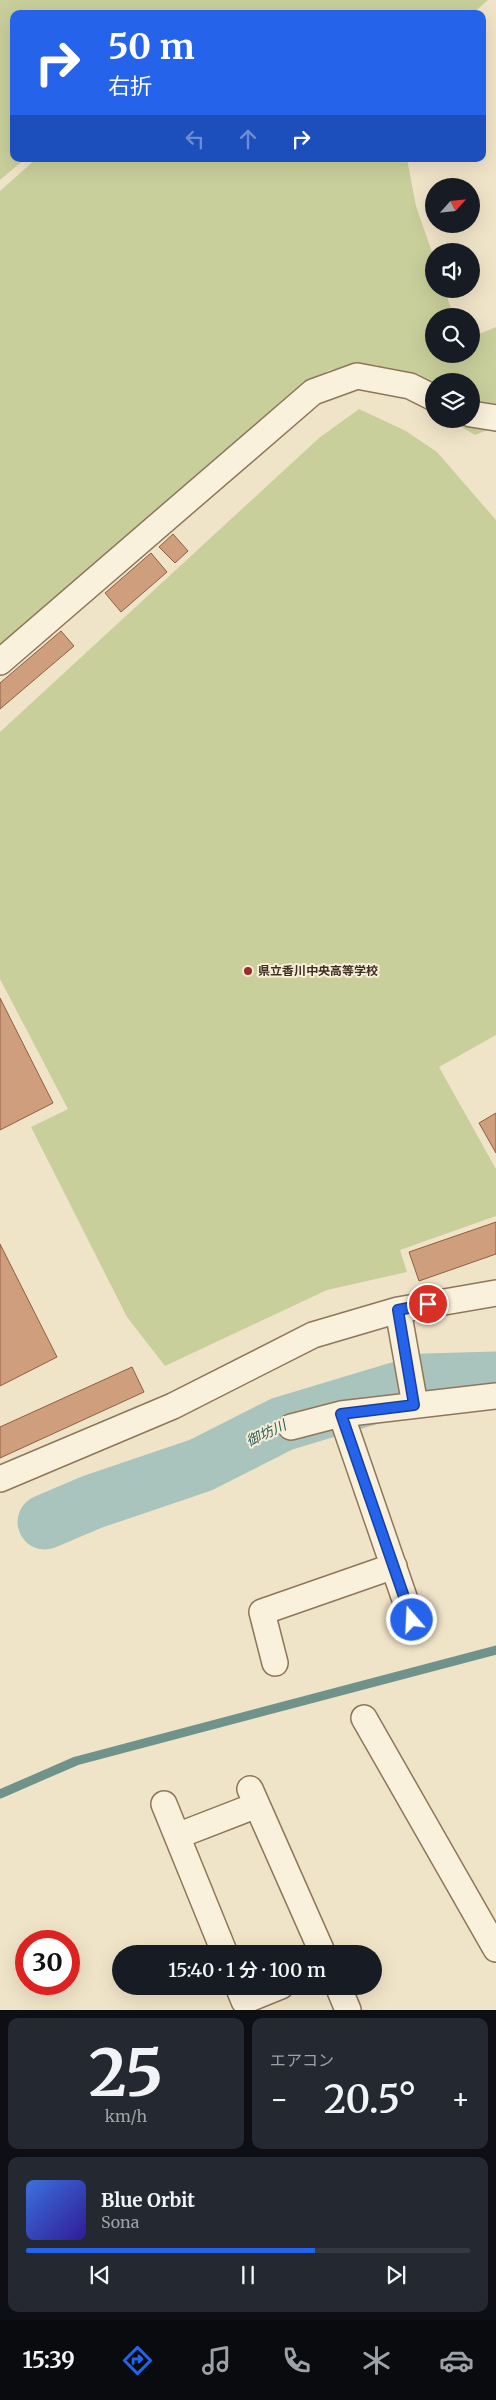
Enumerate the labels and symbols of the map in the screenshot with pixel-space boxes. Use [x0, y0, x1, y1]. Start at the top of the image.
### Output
north arrow [425, 178, 480, 232]
place label: 県立香川中央高等学校 [258, 963, 378, 978]
marker: 県立香川中央高等学校 [242, 965, 254, 977]
pin [407, 1283, 449, 1325]
water label: 御坊川 [243, 1415, 291, 1450]
position arrow [385, 1593, 437, 1645]
speed limit sign: 30 [15, 1930, 80, 1995]

